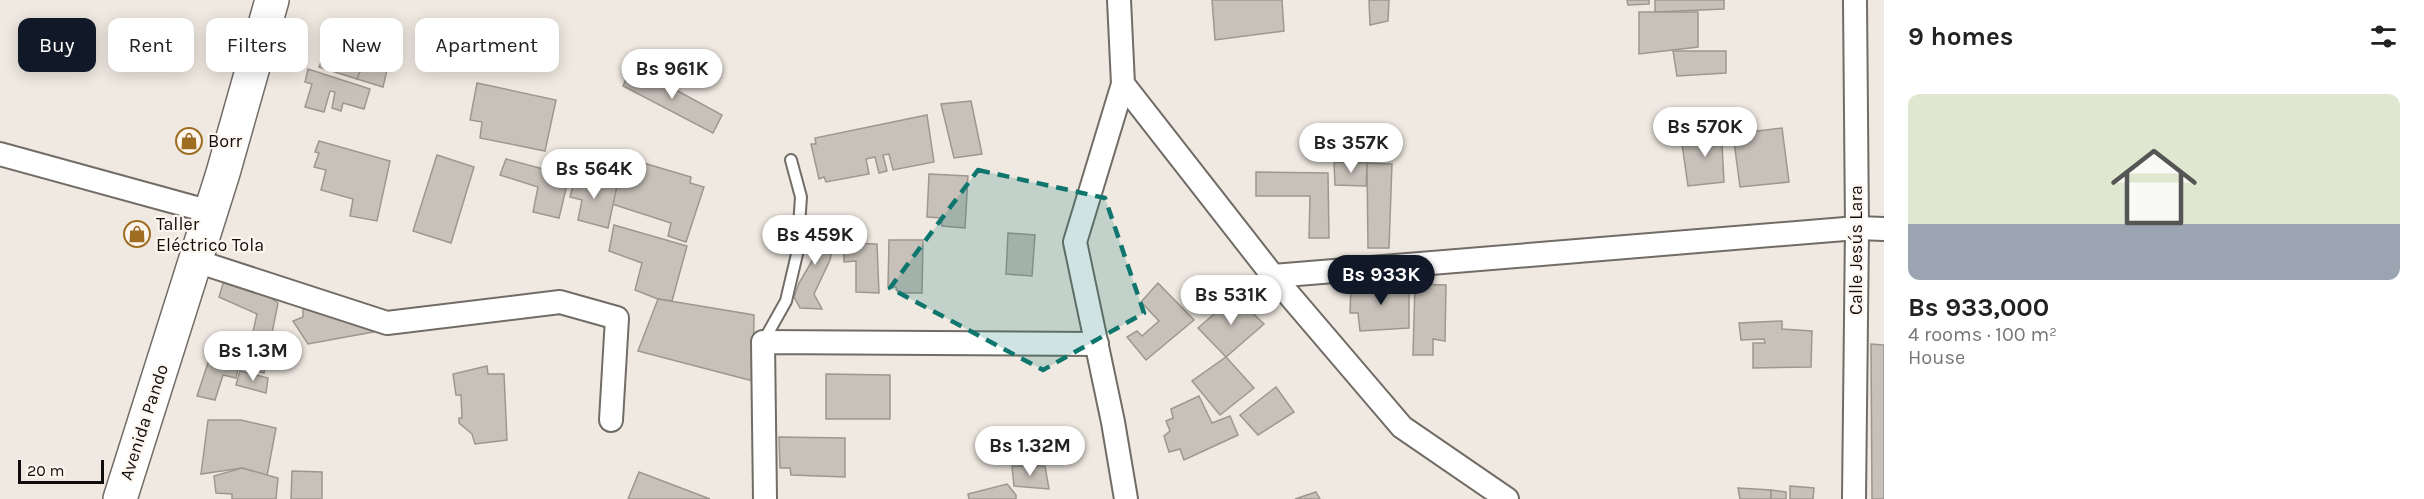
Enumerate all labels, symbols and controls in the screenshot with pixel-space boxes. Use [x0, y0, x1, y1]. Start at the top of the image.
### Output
chip: Buy [18, 18, 96, 72]
chip: Rent [108, 18, 194, 72]
chip: Filters [206, 18, 308, 72]
chip: New [320, 18, 403, 72]
chip: Apartment [415, 18, 559, 72]
icon: filters [2367, 20, 2400, 53]
text: 9 homes [1908, 21, 2014, 52]
pin: Bs 961K [617, 49, 727, 100]
text: Bs 961K [635, 57, 709, 80]
pin: Bs 570K [1650, 107, 1760, 158]
text: Bs 570K [1667, 115, 1743, 138]
pin: Bs 357K [1296, 123, 1406, 174]
shop icon: Borr [174, 126, 204, 156]
place label: Borr [208, 130, 243, 152]
text: Bs 357K [1313, 131, 1389, 154]
icon: home [2100, 133, 2208, 241]
pin: Bs 564K [539, 149, 649, 200]
text: Bs 564K [555, 157, 633, 180]
street label: Calle Jesús Lara [1845, 185, 1867, 315]
place label: Taller Eléctrico Tola [156, 213, 264, 256]
pin: Bs 459K [760, 215, 870, 266]
shop icon: Taller Eléctrico Tola [122, 219, 152, 249]
text: Bs 459K [776, 223, 854, 246]
pin: Bs 933K [1326, 255, 1436, 306]
text: Bs 933K [1342, 263, 1420, 286]
pin: Bs 531K [1176, 275, 1286, 326]
text: Bs 531K [1195, 283, 1267, 306]
text: Bs 933,000 [1908, 292, 2049, 323]
text: 4 rooms · 100 m² [1908, 323, 2057, 346]
pin: Bs 1.3M [198, 331, 308, 382]
text: Bs 1.3M [218, 339, 288, 362]
text: House [1908, 346, 1965, 369]
street label: Avenida Pando [115, 361, 173, 483]
pin: Bs 1.32M [968, 426, 1092, 477]
text: Bs 1.32M [989, 434, 1071, 457]
scale bar [18, 457, 104, 484]
text: 20 m [27, 461, 65, 480]

